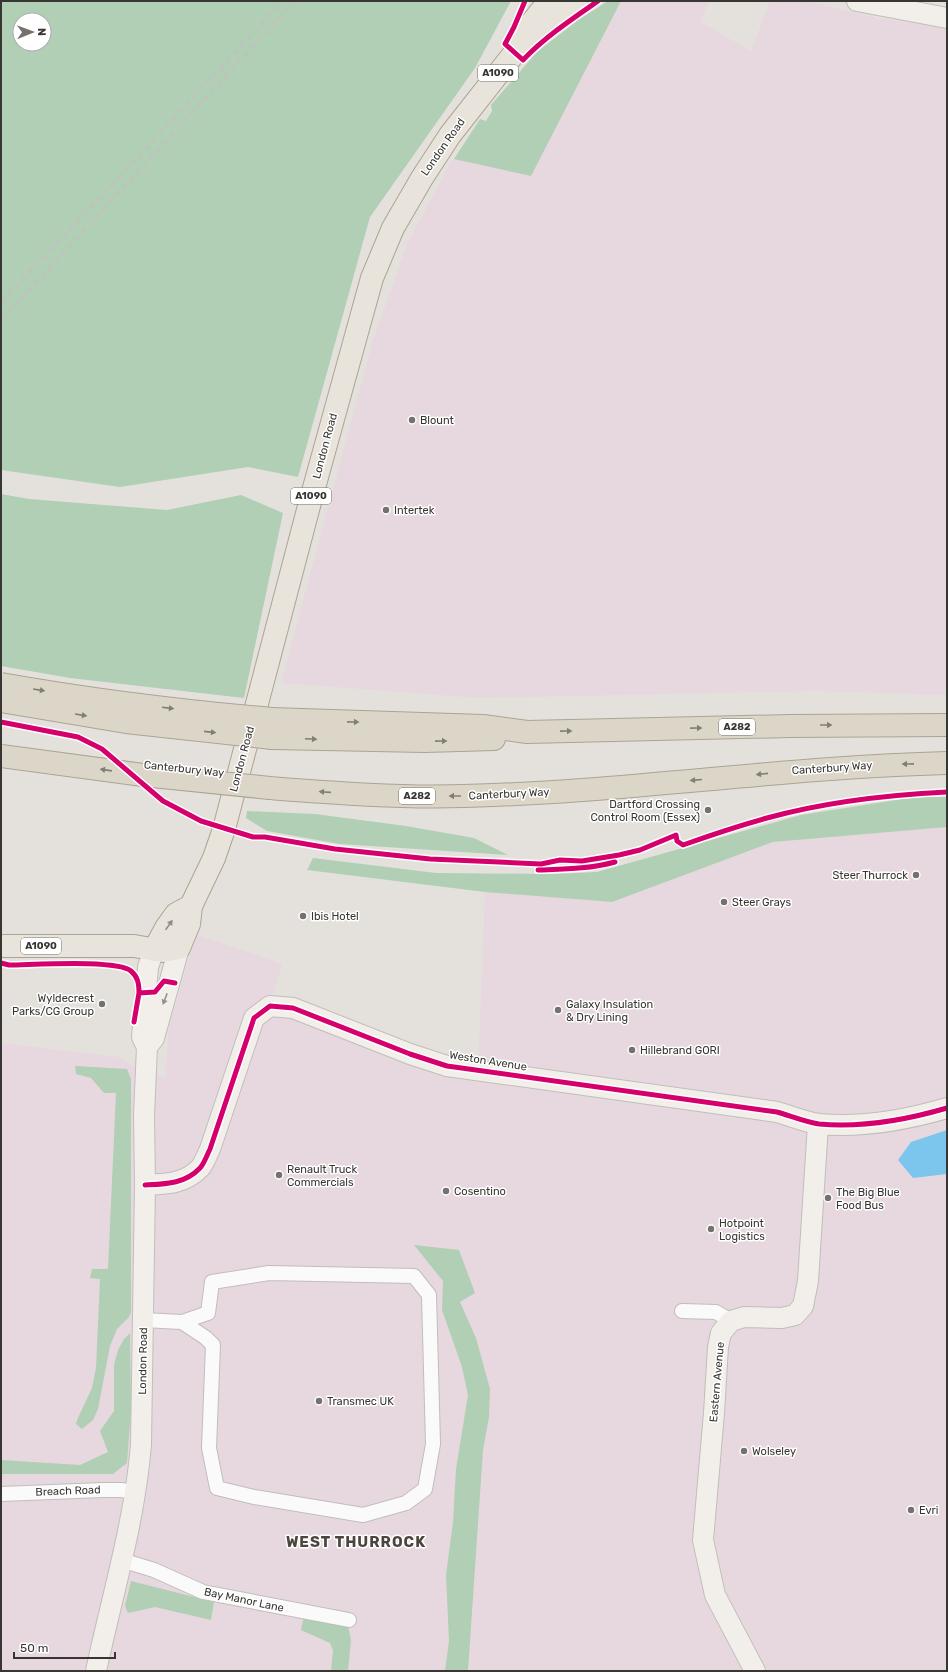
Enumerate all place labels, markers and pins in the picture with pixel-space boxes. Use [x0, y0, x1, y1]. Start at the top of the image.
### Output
place label: Blount [420, 414, 455, 427]
marker: Blount [407, 415, 417, 425]
place label: Intertek [394, 504, 435, 517]
marker: Intertek [381, 505, 391, 515]
place label: Dartford Crossing Control Room (Essex) [590, 798, 700, 824]
marker: Dartford Crossing Control Room (Essex) [703, 805, 713, 815]
place label: Steer Thurrock [832, 869, 908, 882]
marker: Steer Thurrock [911, 870, 921, 880]
place label: Steer Grays [732, 896, 792, 909]
marker: Steer Grays [719, 897, 729, 907]
place label: Ibis Hotel [311, 910, 359, 923]
marker: Ibis Hotel [298, 911, 308, 921]
place label: Wyldecrest Parks/CG Group [12, 992, 95, 1018]
place label: Galaxy Insulation & Dry Lining [566, 998, 653, 1024]
marker: Wyldecrest Parks/CG Group [97, 999, 107, 1009]
marker: Galaxy Insulation & Dry Lining [553, 1005, 563, 1015]
place label: Hillebrand GORI [640, 1044, 720, 1057]
marker: Hillebrand GORI [627, 1045, 637, 1055]
place label: Renault Truck Commercials [287, 1163, 357, 1189]
marker: Renault Truck Commercials [274, 1170, 284, 1180]
place label: Cosentino [454, 1185, 506, 1198]
marker: Cosentino [441, 1186, 451, 1196]
place label: The Big Blue Food Bus [836, 1186, 900, 1212]
marker: The Big Blue Food Bus [823, 1193, 833, 1203]
place label: Hotpoint Logistics [719, 1217, 765, 1243]
marker: Hotpoint Logistics [706, 1224, 716, 1234]
place label: Transmec UK [327, 1395, 394, 1408]
marker: Transmec UK [314, 1396, 324, 1406]
place label: Wolseley [752, 1445, 796, 1458]
marker: Wolseley [739, 1446, 749, 1456]
place label: Evri [919, 1504, 938, 1517]
marker: Evri [906, 1505, 916, 1515]

